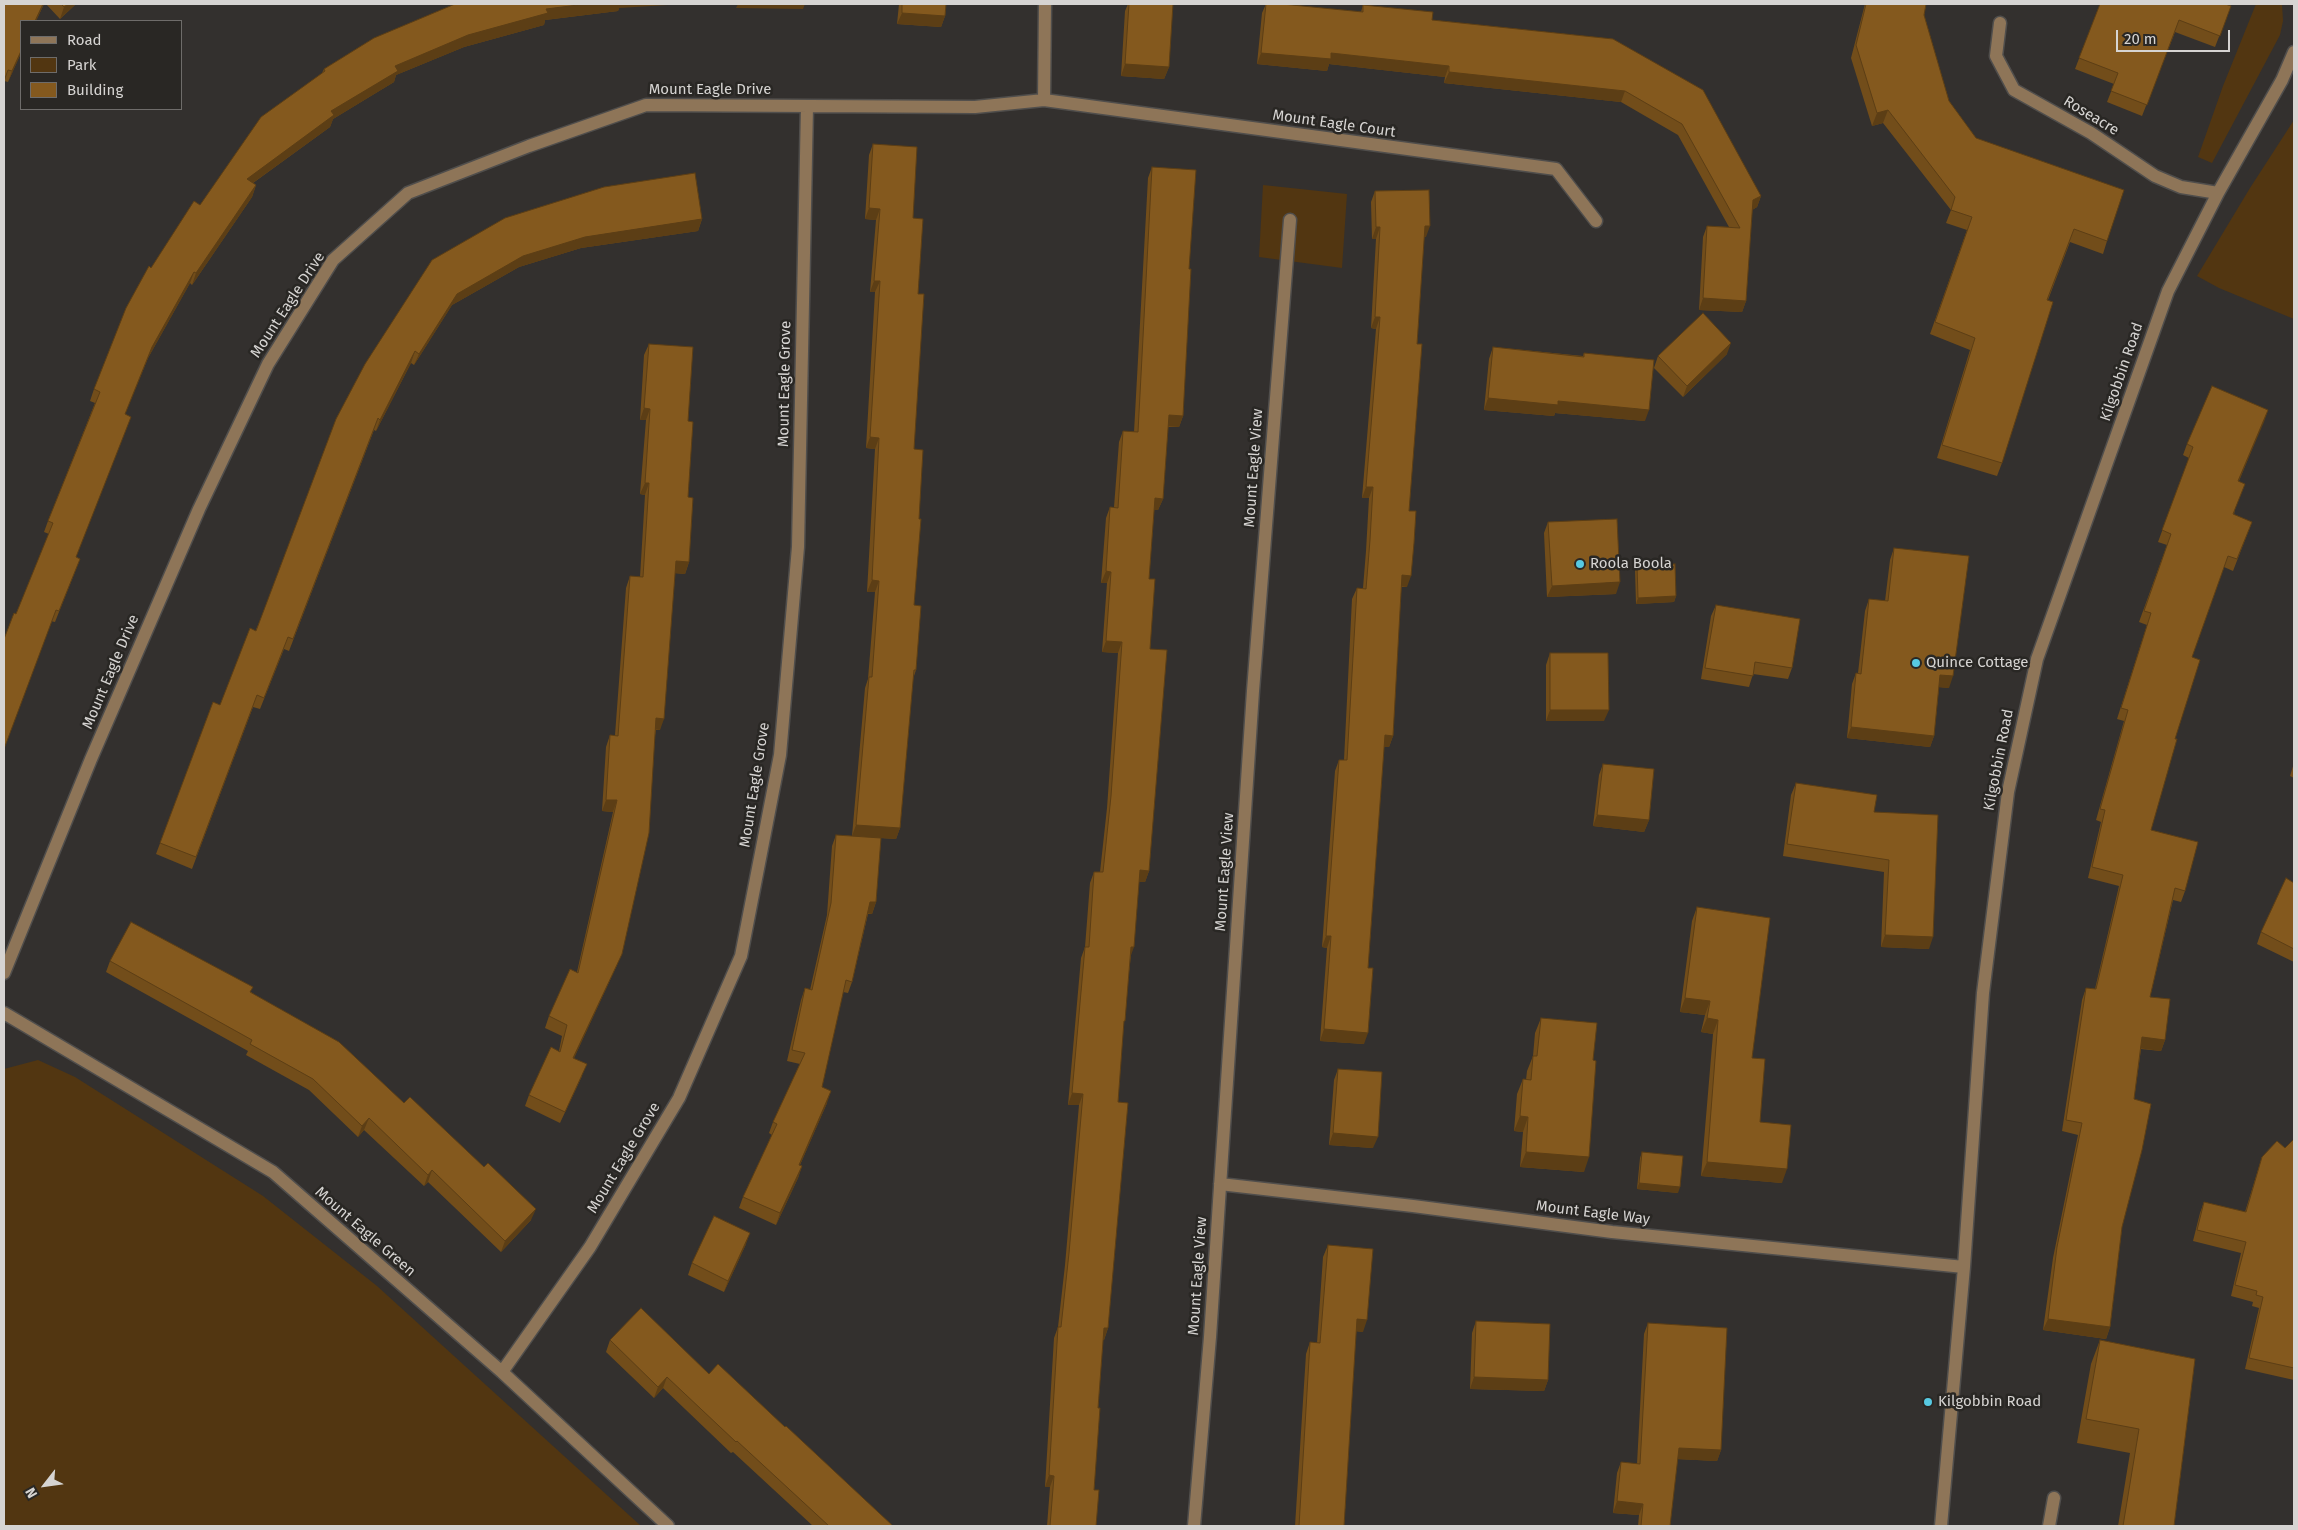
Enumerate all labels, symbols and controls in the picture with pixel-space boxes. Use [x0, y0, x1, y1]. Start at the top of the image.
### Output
legend [20, 20, 182, 110]
scale bar [2118, 20, 2232, 52]
text: 20 m [2124, 30, 2157, 48]
text: Road [67, 31, 102, 49]
text: Park [67, 56, 97, 74]
text: Building [67, 81, 123, 99]
street label: Mount Eagle Drive [649, 81, 771, 99]
street label: Roseacre [2060, 92, 2122, 140]
street label: Mount Eagle Court [1271, 106, 1397, 142]
street label: Mount Eagle Drive [247, 249, 329, 361]
street label: Kilgobbin Road [2097, 320, 2147, 424]
street label: Mount Eagle Grove [775, 321, 795, 447]
street label: Mount Eagle View [1241, 408, 1267, 528]
place label: Roola Boola [1590, 555, 1672, 573]
marker: Roola Boola [1574, 558, 1586, 570]
street label: Mount Eagle Drive [79, 612, 143, 732]
place label: Quince Cottage [1926, 654, 2028, 672]
marker: Quince Cottage [1910, 657, 1922, 669]
street label: Kilgobbin Road [1980, 708, 2018, 812]
street label: Mount Eagle Grove [736, 721, 774, 849]
street label: Mount Eagle View [1212, 812, 1238, 932]
street label: Mount Eagle Grove [584, 1099, 664, 1217]
street label: Mount Eagle Green [311, 1183, 419, 1281]
street label: Mount Eagle Way [1535, 1197, 1651, 1229]
street label: Mount Eagle View [1185, 1216, 1211, 1336]
place label: Kilgobbin Road [1938, 1393, 2041, 1411]
marker: Kilgobbin Road [1922, 1396, 1934, 1408]
north arrow [20, 1460, 70, 1510]
text: N [22, 1484, 41, 1501]

